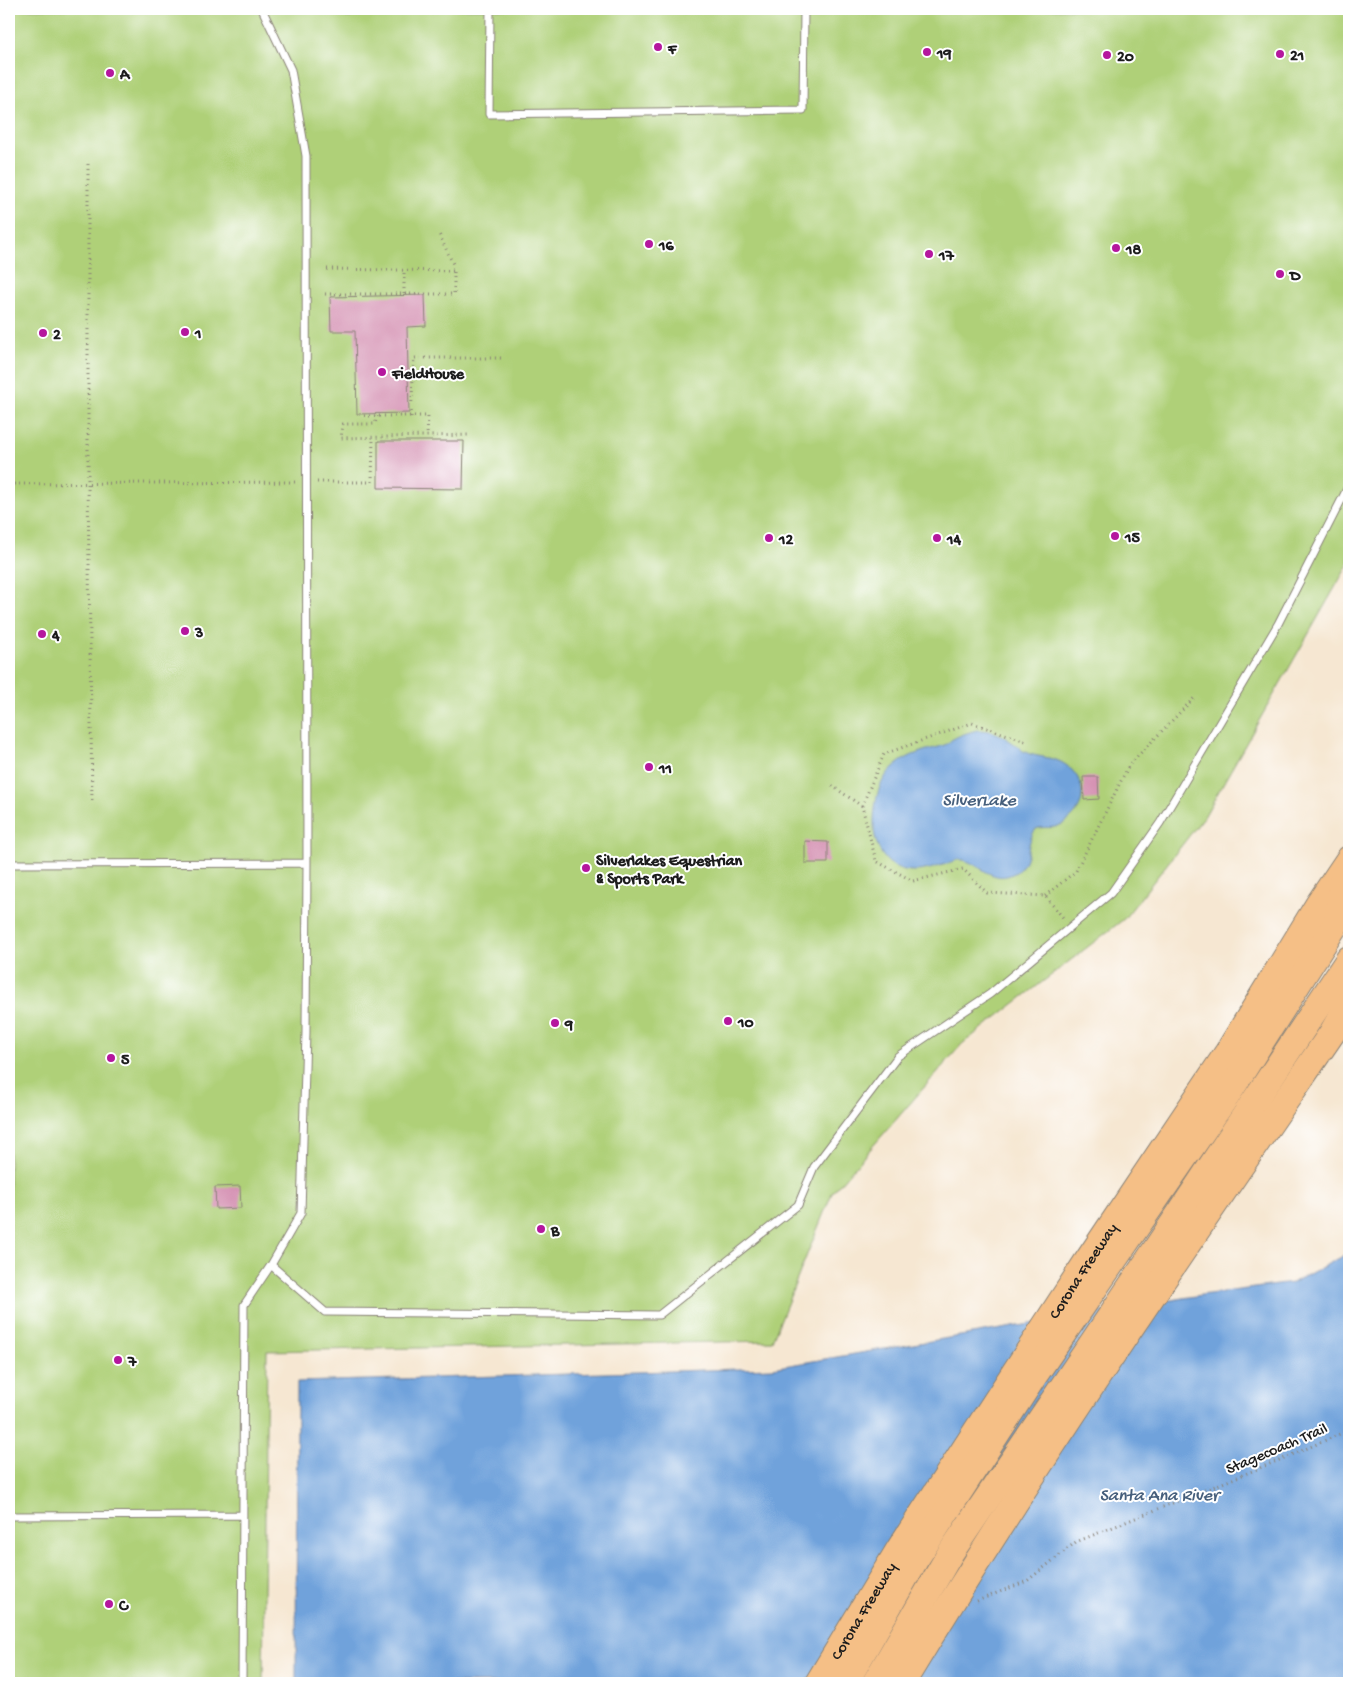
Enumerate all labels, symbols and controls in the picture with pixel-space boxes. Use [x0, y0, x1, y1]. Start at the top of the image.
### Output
marker: F [652, 41, 664, 53]
place label: F [667, 41, 678, 60]
marker: 19 [921, 46, 933, 58]
place label: 19 [936, 46, 951, 65]
marker: 21 [1274, 48, 1286, 60]
place label: 21 [1290, 48, 1304, 67]
marker: 20 [1101, 49, 1113, 61]
place label: 20 [1117, 49, 1134, 68]
marker: A [104, 67, 116, 79]
place label: A [119, 67, 131, 86]
marker: 16 [643, 238, 655, 250]
place label: 16 [658, 238, 674, 257]
marker: 18 [1110, 242, 1122, 254]
place label: 18 [1125, 242, 1141, 261]
marker: 17 [923, 248, 935, 260]
place label: 17 [938, 248, 954, 267]
marker: D [1274, 268, 1286, 280]
place label: D [1288, 268, 1301, 287]
marker: 1 [179, 326, 191, 338]
place label: 1 [194, 326, 201, 345]
marker: 2 [37, 327, 49, 339]
place label: 2 [53, 327, 61, 346]
marker: FieldHouse [376, 366, 388, 378]
place label: FieldHouse [391, 366, 465, 385]
marker: 15 [1109, 530, 1121, 542]
place label: 15 [1124, 530, 1140, 549]
marker: 12 [763, 532, 775, 544]
place label: 12 [778, 532, 793, 551]
marker: 14 [931, 532, 943, 544]
place label: 14 [946, 532, 961, 551]
marker: 3 [179, 625, 191, 637]
place label: 3 [194, 625, 203, 644]
marker: 4 [36, 628, 48, 640]
place label: 4 [51, 628, 60, 647]
marker: 11 [643, 761, 655, 773]
place label: 11 [658, 761, 672, 780]
water label: SilverLake [942, 791, 1017, 812]
place label: Silverlakes Equestrian & Sports Park [596, 853, 743, 890]
marker: Silverlakes Equestrian & Sports Park [580, 862, 592, 874]
marker: 10 [722, 1015, 734, 1027]
place label: 10 [737, 1015, 754, 1034]
marker: 9 [549, 1017, 561, 1029]
place label: 9 [564, 1017, 573, 1036]
marker: 5 [105, 1052, 117, 1064]
place label: 5 [121, 1052, 130, 1071]
street label: Corona Freeway [1046, 1220, 1123, 1323]
marker: B [535, 1223, 547, 1235]
place label: B [550, 1223, 560, 1242]
marker: 7 [112, 1354, 124, 1366]
place label: 7 [127, 1354, 137, 1373]
street label: Stagecoach Trail [1224, 1420, 1331, 1480]
water label: Santa Ana River [1100, 1486, 1222, 1507]
street label: Corona Freeway [828, 1560, 902, 1664]
marker: C [103, 1598, 115, 1610]
place label: C [118, 1598, 129, 1617]

